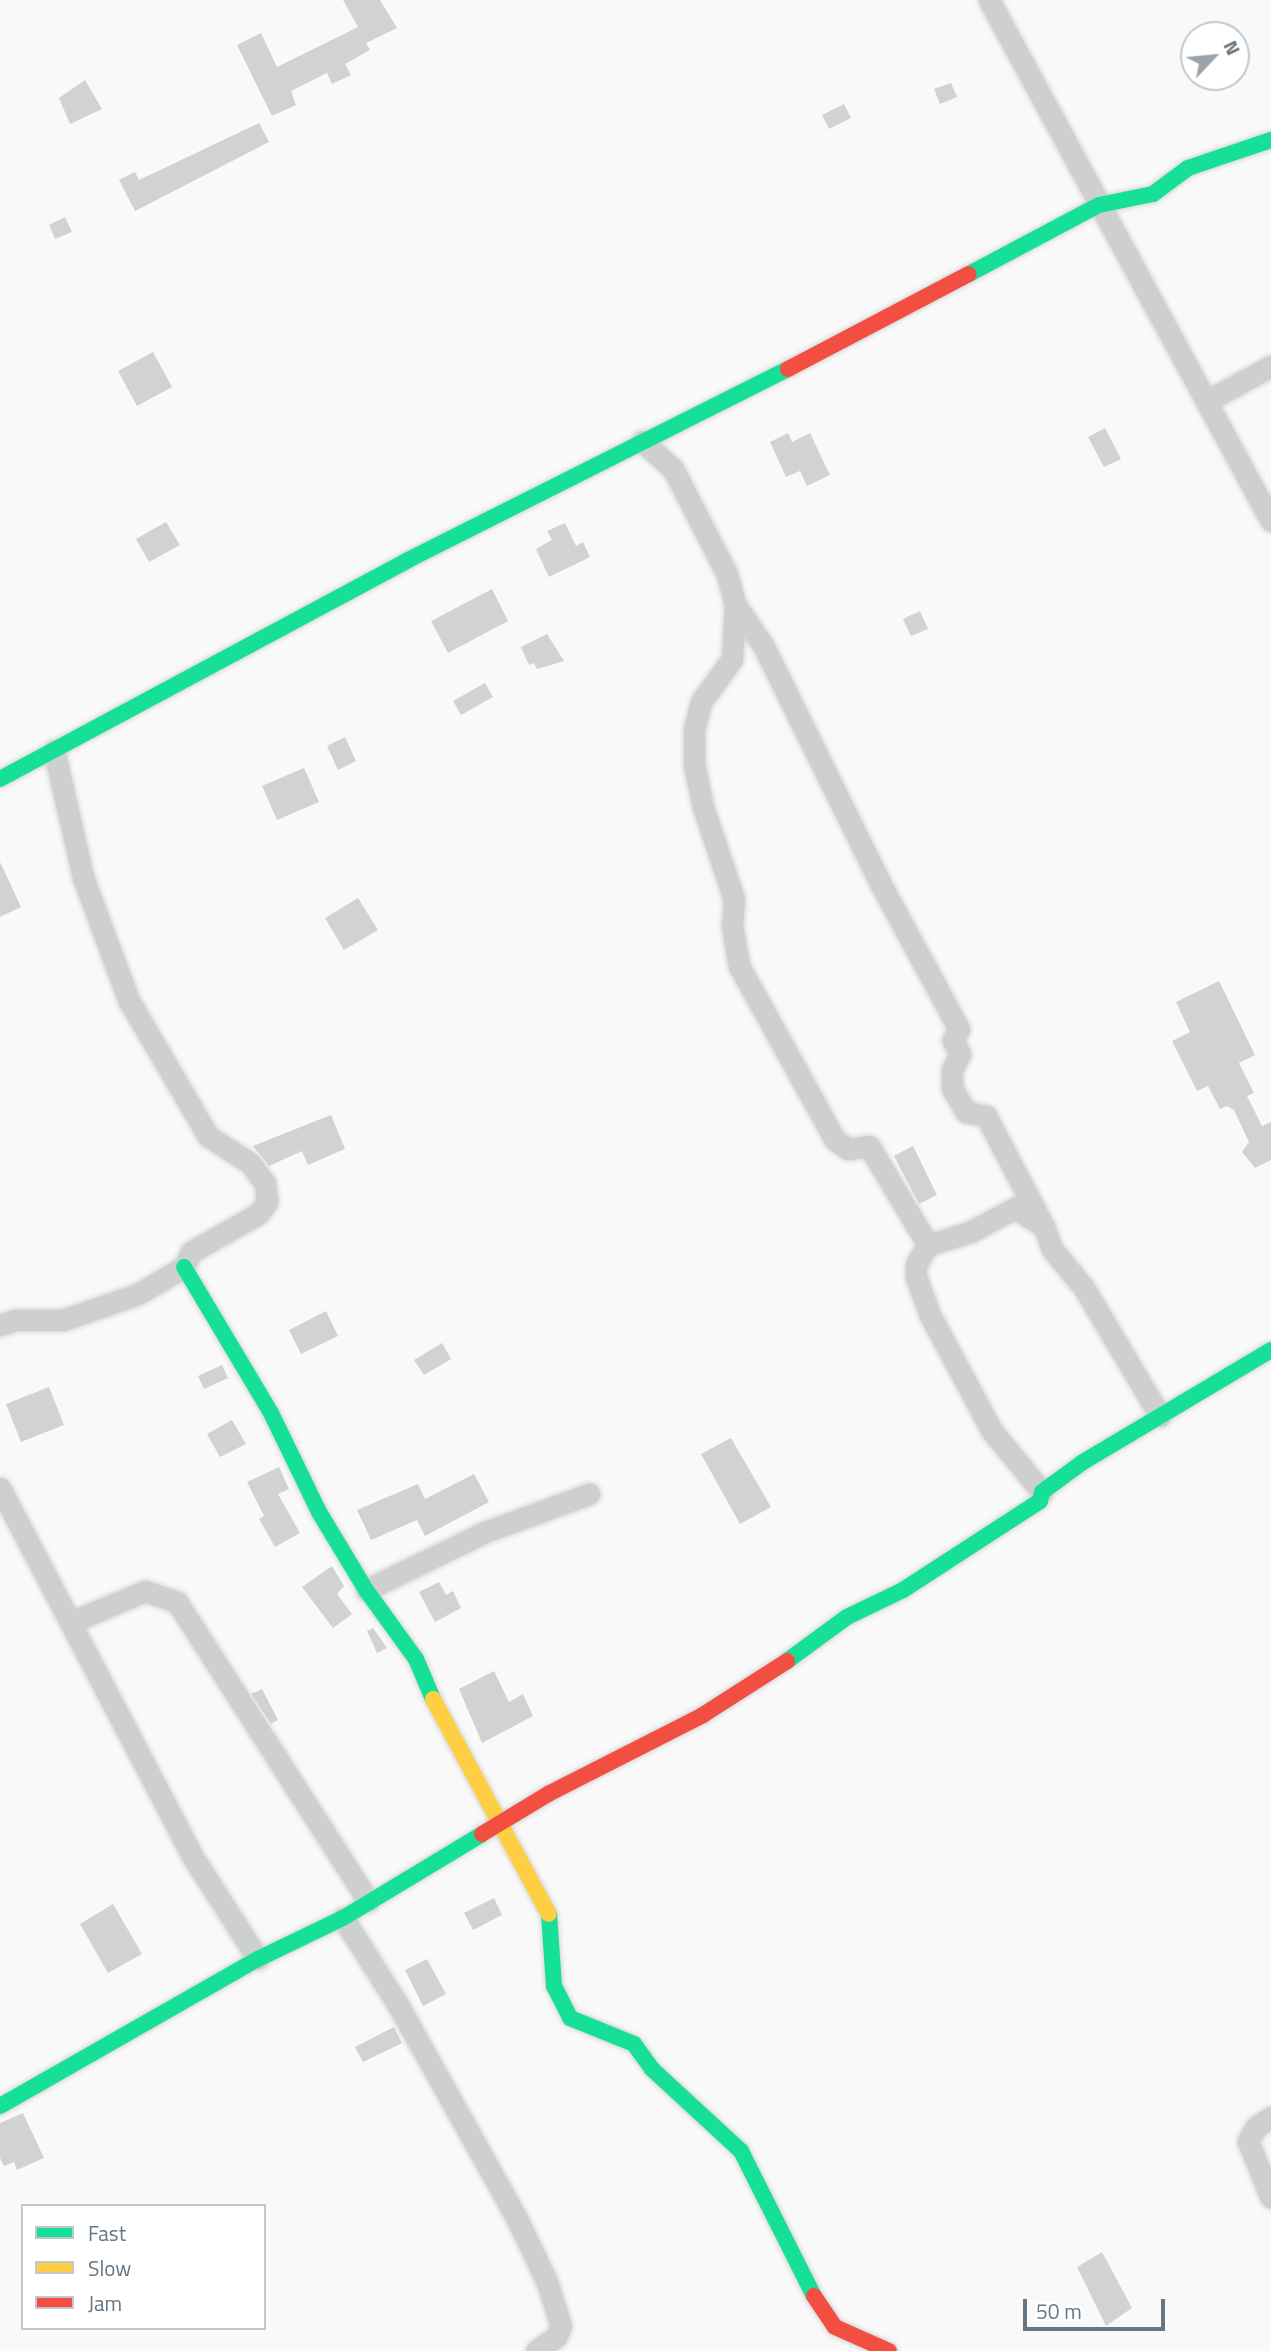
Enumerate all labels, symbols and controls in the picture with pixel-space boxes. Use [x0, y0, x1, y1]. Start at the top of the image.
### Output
north arrow [1180, 21, 1250, 91]
text: N [1217, 35, 1248, 60]
legend [21, 2204, 266, 2330]
text: Fast [88, 2217, 126, 2249]
text: Slow [88, 2252, 131, 2284]
scale bar [1026, 2284, 1168, 2328]
text: Jam [88, 2287, 122, 2319]
text: 50 m [1036, 2295, 1082, 2327]

